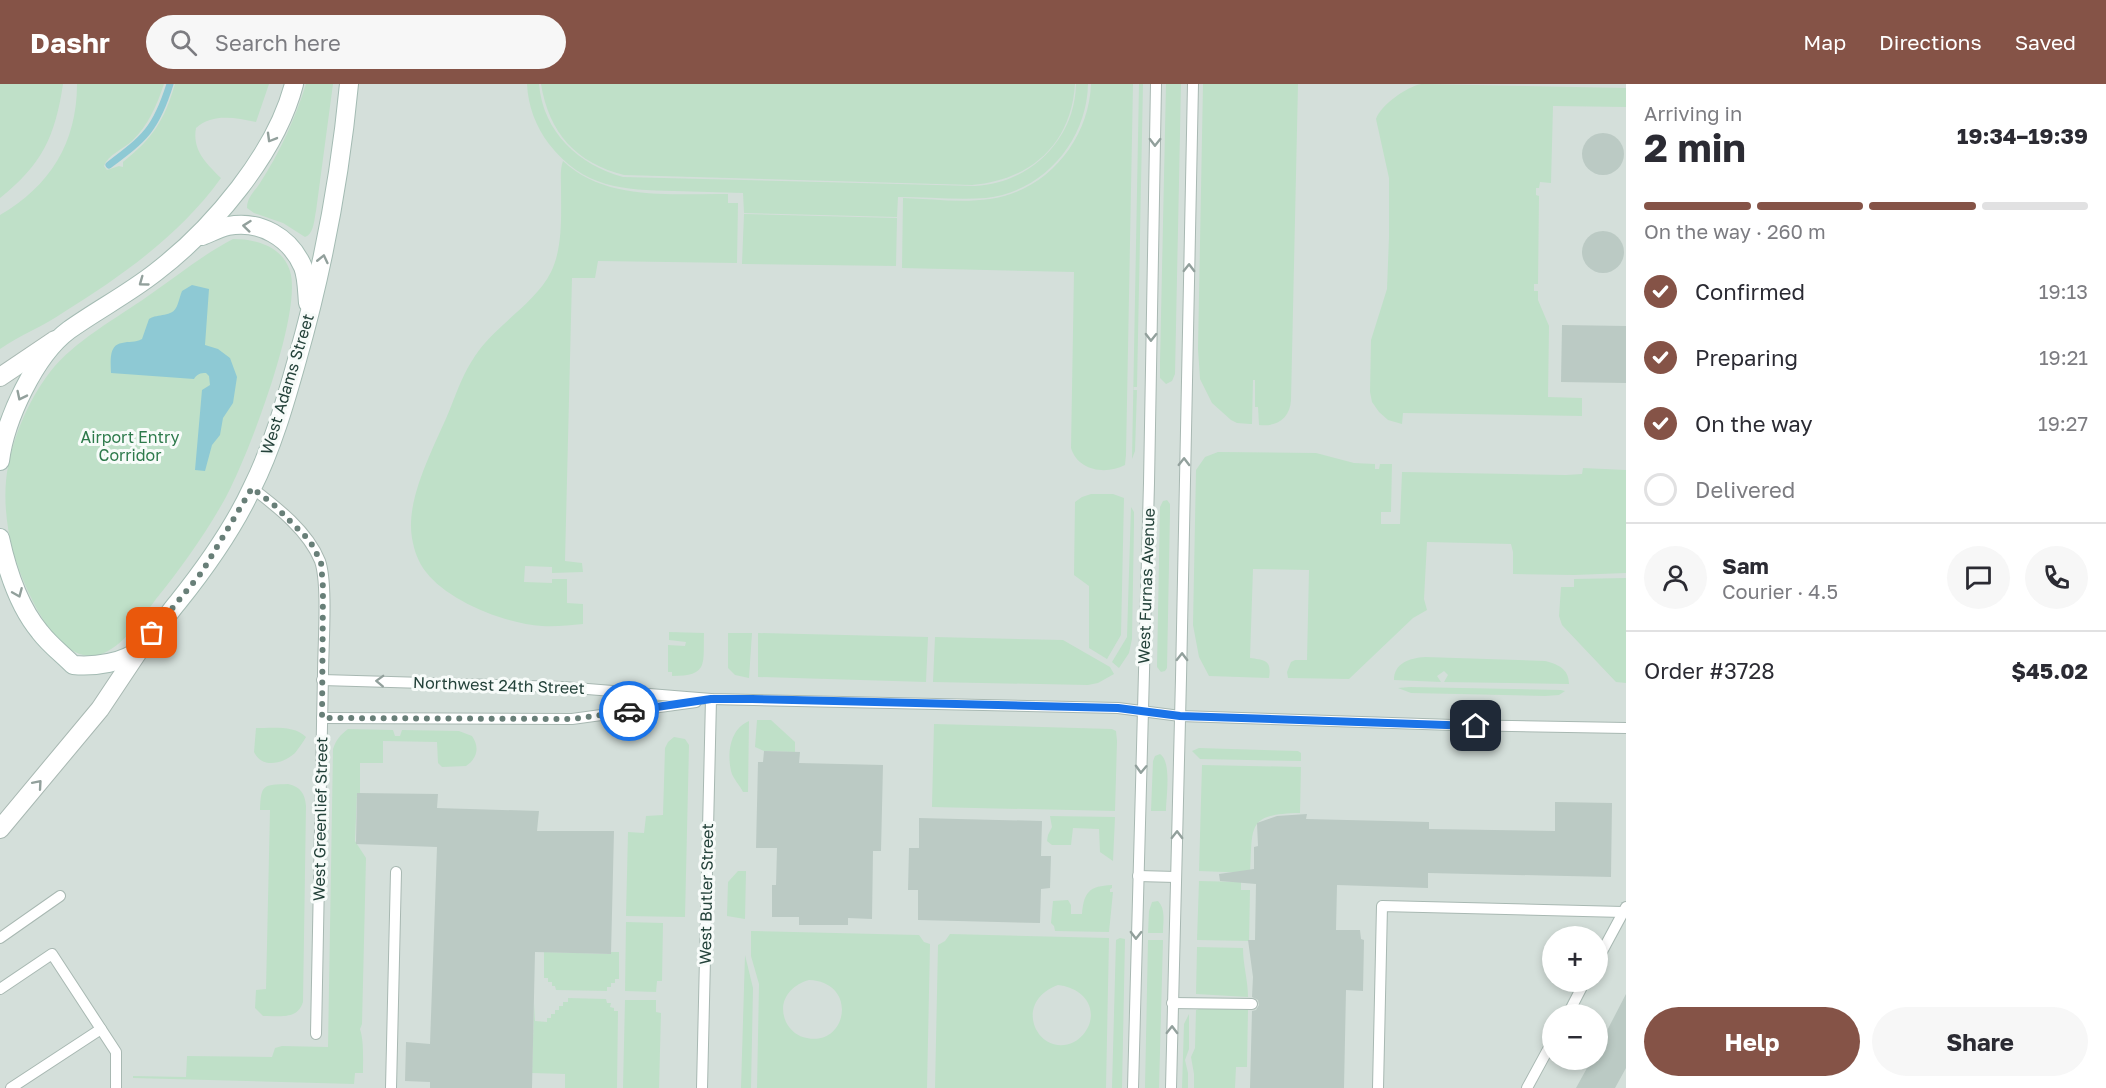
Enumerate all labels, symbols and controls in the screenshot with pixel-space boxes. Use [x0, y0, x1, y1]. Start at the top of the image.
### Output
search box [146, 15, 566, 69]
text: Dashr [30, 26, 110, 59]
icon: search [167, 26, 200, 59]
text: Search here [215, 29, 341, 56]
text: Map [1803, 29, 1846, 55]
text: Directions [1879, 29, 1982, 55]
text: Saved [2015, 29, 2076, 55]
text: Arriving in [1644, 101, 1742, 125]
text: 19:34–19:39 [1957, 122, 2088, 149]
text: 2 min [1644, 124, 1746, 171]
one-way arrow [267, 131, 278, 142]
one-way arrow [1149, 138, 1161, 147]
text: On the way · 260 m [1644, 219, 1826, 243]
one-way arrow [243, 220, 252, 233]
one-way arrow [315, 254, 328, 264]
one-way arrow [1182, 263, 1195, 272]
one-way arrow [138, 275, 149, 286]
icon: check [1644, 275, 1677, 308]
text: Confirmed [1695, 278, 1805, 305]
text: 19:13 [2039, 279, 2088, 303]
street label: West Adams Street [256, 311, 318, 457]
one-way arrow [1145, 333, 1158, 342]
icon: check [1644, 341, 1677, 374]
text: Preparing [1695, 344, 1798, 371]
text: 19:21 [2039, 345, 2088, 369]
one-way arrow [16, 390, 28, 401]
icon: check [1644, 407, 1677, 440]
text: On the way [1695, 410, 1813, 437]
text: 19:27 [2038, 411, 2088, 435]
park label: Airport Entry Corridor [80, 427, 180, 465]
one-way arrow [1178, 458, 1191, 467]
text: Delivered [1695, 476, 1795, 503]
street label: West Furnas Avenue [1133, 508, 1159, 664]
button: person [1644, 546, 1707, 609]
button: chat [1947, 546, 2010, 609]
button: phone [2025, 546, 2088, 609]
text: Sam [1722, 552, 1769, 579]
text: Courier · 4.5 [1722, 579, 1838, 603]
one-way arrow [11, 587, 23, 598]
pin [126, 607, 177, 658]
icon: bag [135, 616, 168, 649]
one-way arrow [1176, 653, 1188, 662]
text: Order #3728 [1644, 657, 1775, 684]
text: $45.02 [2011, 657, 2088, 684]
street label: Northwest 24th Street [413, 672, 585, 698]
one-way arrow [376, 674, 385, 687]
courier [599, 681, 659, 741]
icon: car [613, 695, 646, 728]
pin [1450, 700, 1501, 751]
icon: home [1459, 709, 1492, 742]
street label: West Greenlief Street [309, 737, 331, 901]
one-way arrow [1134, 765, 1147, 774]
one-way arrow [31, 780, 42, 791]
street label: West Butler Street [695, 823, 717, 965]
one-way arrow [1170, 830, 1183, 839]
map controls [1542, 926, 1608, 1070]
button: + [1542, 926, 1608, 992]
one-way arrow [1130, 930, 1143, 939]
button: − [1542, 1004, 1608, 1070]
button: Help [1644, 1007, 1860, 1076]
button: Share [1872, 1007, 2088, 1076]
one-way arrow [1166, 1025, 1178, 1034]

